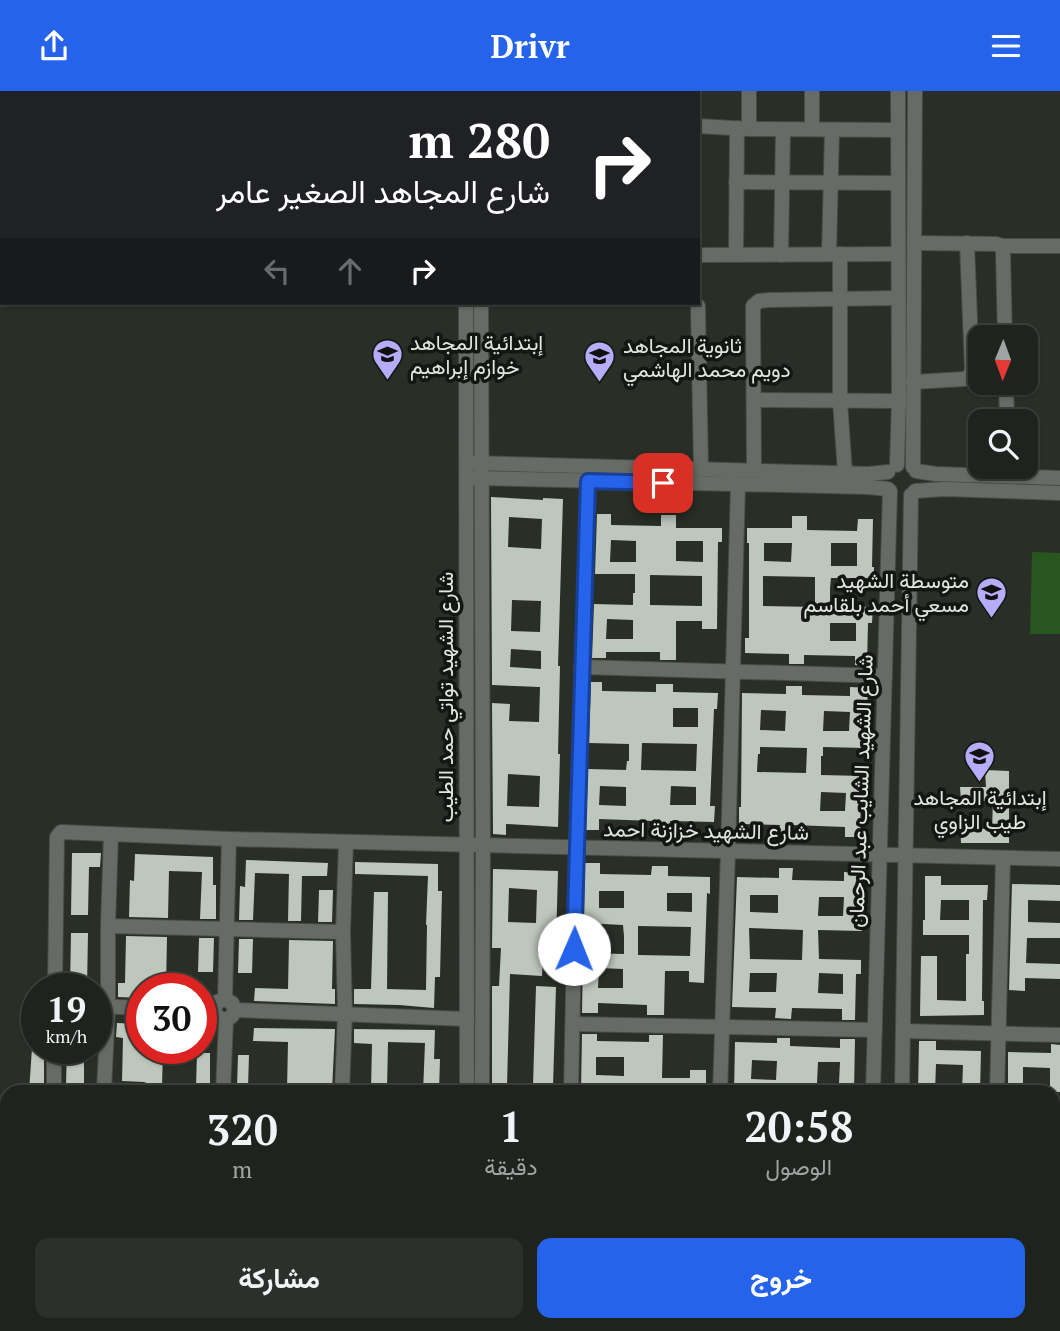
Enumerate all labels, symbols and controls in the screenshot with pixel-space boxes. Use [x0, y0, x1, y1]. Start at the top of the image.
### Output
text: Drivr [491, 25, 570, 67]
icon: share [35, 27, 73, 65]
icon: menu [987, 27, 1025, 65]
text: 280 m [408, 107, 550, 172]
icon: right [574, 119, 665, 210]
text: شارع المجاهد الصغير عامر [216, 170, 550, 212]
icon: left [258, 252, 296, 290]
icon: ahead [331, 252, 369, 290]
icon: right [404, 252, 442, 290]
north arrow [968, 325, 1038, 395]
map controls [968, 325, 1038, 479]
place label: إبتدائية المجاهد خوازم إبراهيم [410, 328, 543, 381]
place label: ثانوية المجاهد دويم محمد الهاشمي [623, 331, 791, 387]
school or university icon: إبتدائية المجاهد خوازم إبراهيم [370, 337, 404, 381]
school or university icon: ثانوية المجاهد دويم محمد الهاشمي [583, 340, 617, 384]
button: search [968, 409, 1038, 479]
pin [633, 453, 693, 513]
icon: arrive [644, 464, 682, 502]
place label: متوسطة الشهيد مسعي أحمد بلقاسم [803, 566, 969, 622]
street label: شارع الشهيد تواتي حمد الطيب [431, 572, 463, 822]
school or university icon: متوسطة الشهيد مسعي أحمد بلقاسم [975, 575, 1009, 619]
street label: شارع الشهيد الشايب عبد الرحمان [841, 654, 880, 928]
school or university icon: إبتدائية المجاهد طيب الزاوي [963, 740, 997, 784]
place label: إبتدائية المجاهد طيب الزاوي [913, 783, 1047, 839]
street label: شارع الشهيد خزازنة احمد [603, 814, 809, 847]
position arrow [537, 912, 611, 986]
speed limit sign: 30 [126, 973, 217, 1064]
text: 19 [47, 986, 86, 1032]
text: km/h [46, 1024, 87, 1048]
text: 1 [499, 1098, 523, 1154]
text: 20:58 [744, 1098, 853, 1154]
text: 320 [207, 1101, 278, 1157]
text: دقيقة [484, 1151, 538, 1182]
text: الوصول [766, 1151, 832, 1182]
text: m [232, 1154, 252, 1185]
button: مشاركة [35, 1238, 523, 1318]
button: خروج [537, 1238, 1025, 1318]

